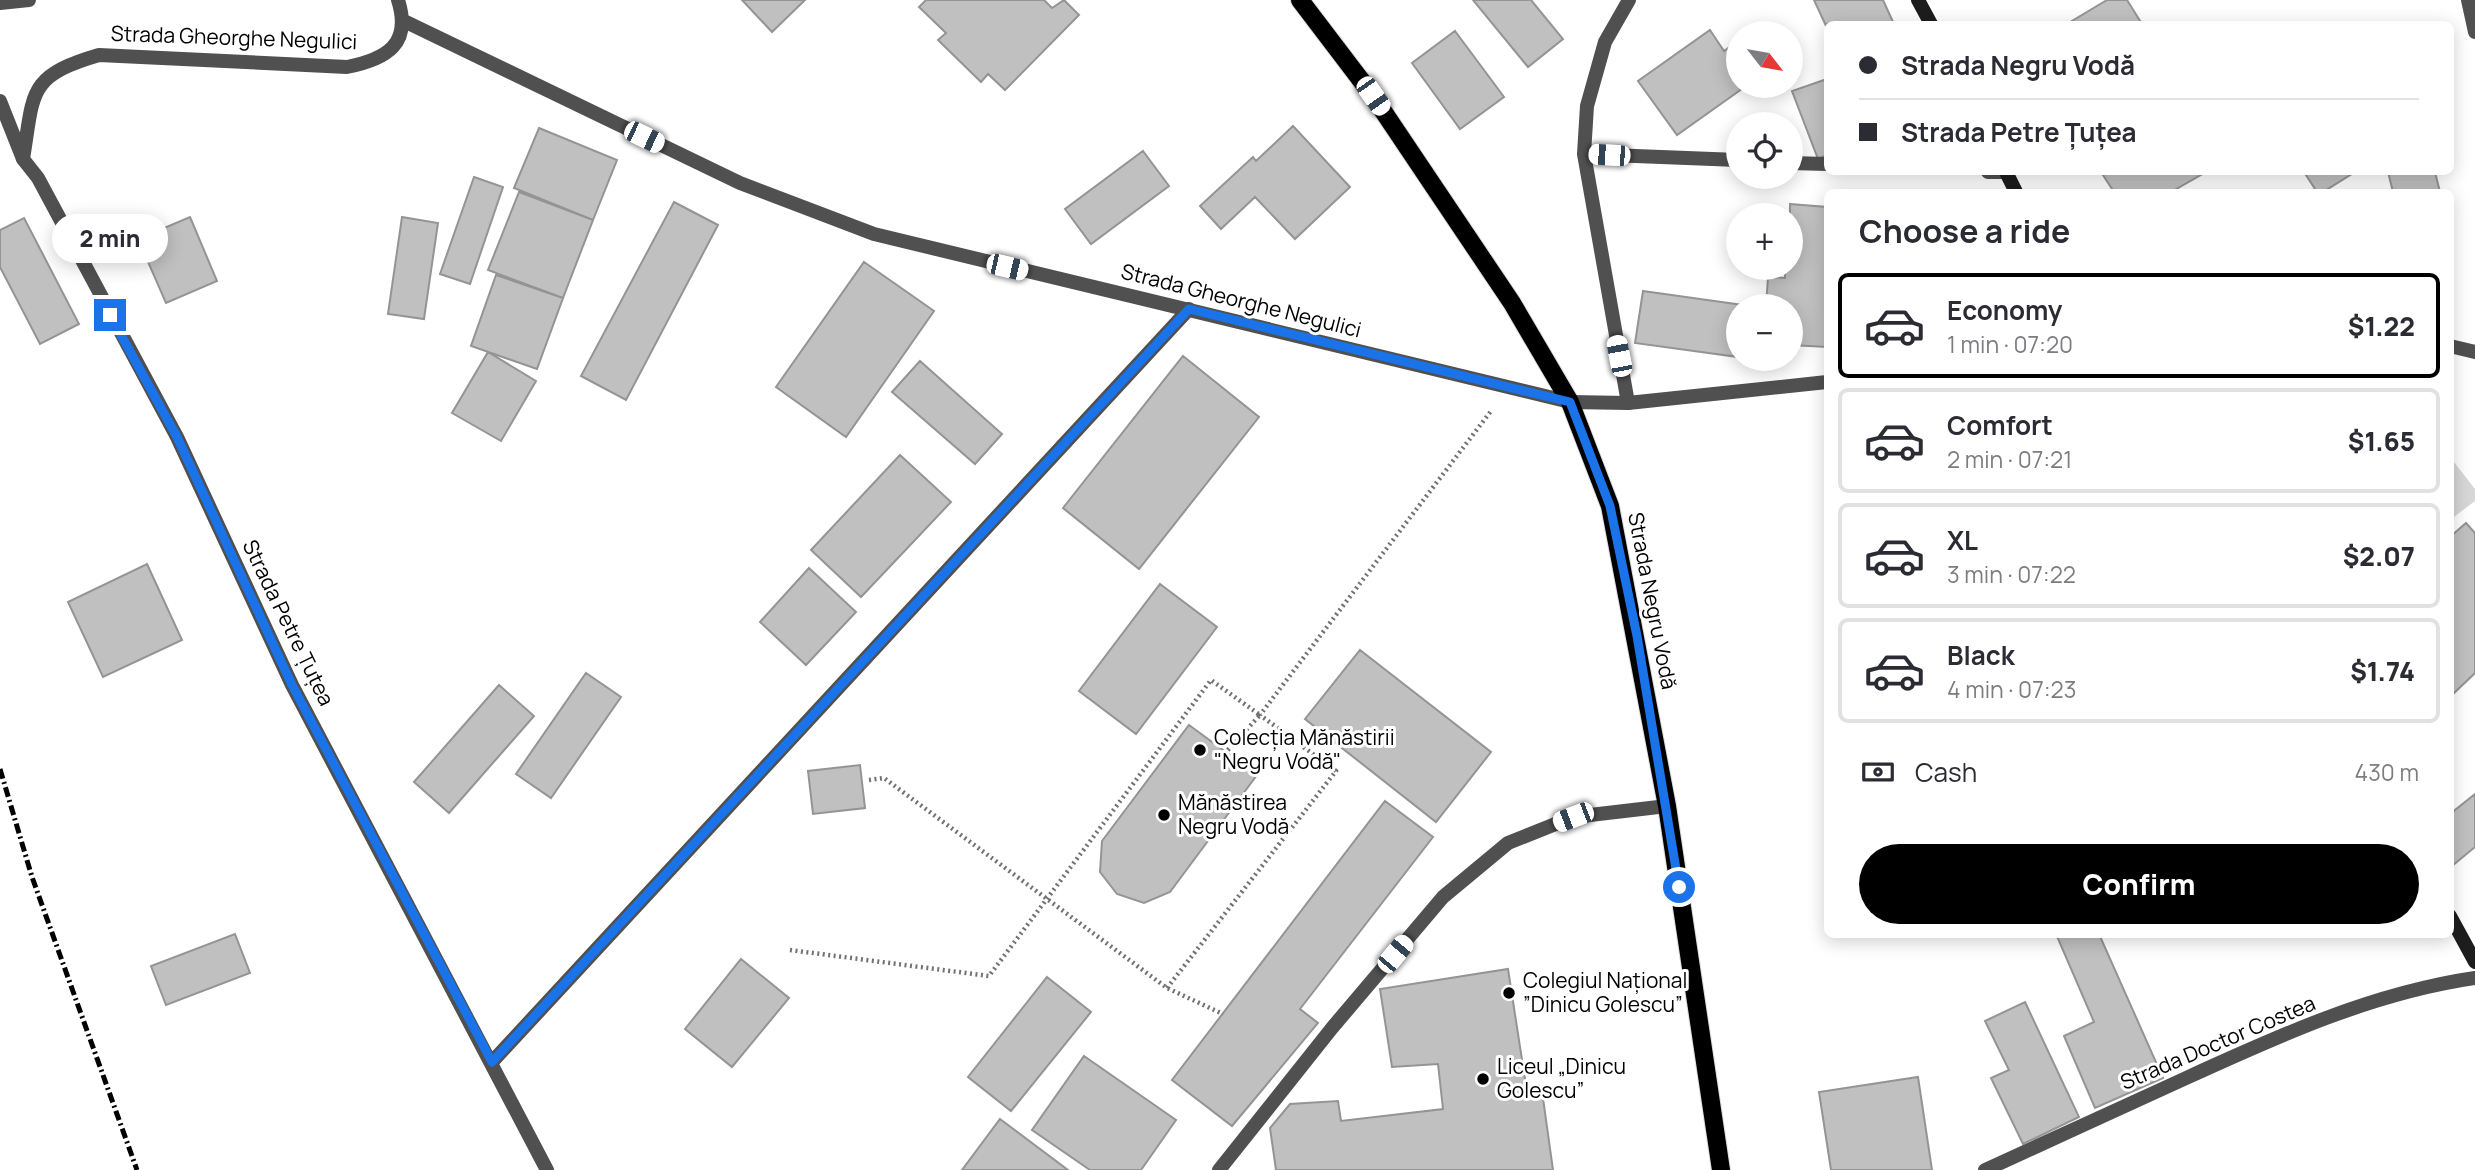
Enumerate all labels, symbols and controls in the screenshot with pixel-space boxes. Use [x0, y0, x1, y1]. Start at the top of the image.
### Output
street label: Strada Gheorghe Negulici [110, 19, 358, 55]
north arrow [1726, 21, 1802, 98]
map controls [1726, 21, 1803, 371]
text: Strada Negru Vodă [1901, 47, 2135, 83]
car [1353, 73, 1394, 119]
button: locate [1726, 112, 1803, 189]
text: Strada Petre Țuțea [1901, 114, 2137, 150]
car [621, 118, 668, 156]
car [1588, 143, 1631, 167]
button: + [1726, 203, 1803, 280]
text: Choose a ride [1859, 209, 2070, 253]
callout: 2 min [52, 214, 168, 262]
text: 2 min [80, 222, 141, 254]
car [985, 252, 1030, 282]
street label: Strada Gheorghe Negulici [1118, 257, 1364, 343]
text: Economy [1947, 292, 2062, 328]
button: − [1726, 294, 1803, 371]
icon: car [1863, 294, 1926, 357]
route end [94, 299, 126, 331]
text: $1.22 [2348, 308, 2415, 344]
text: 1 min · 07:20 [1947, 328, 2073, 360]
car [1605, 333, 1634, 379]
text: Comfort [1947, 407, 2053, 443]
icon: car [1863, 409, 1926, 472]
text: $1.65 [2348, 423, 2415, 459]
text: 2 min · 07:21 [1947, 443, 2072, 475]
street label: Strada Negru Vodă [1622, 510, 1684, 692]
text: XL [1947, 522, 1978, 558]
icon: car [1863, 524, 1926, 587]
street label: Strada Petre Țuțea [237, 535, 341, 710]
text: $2.07 [2343, 538, 2415, 574]
text: 3 min · 07:22 [1947, 558, 2076, 590]
text: Black [1947, 637, 2015, 673]
icon: car [1863, 639, 1926, 702]
text: $1.74 [2350, 653, 2415, 689]
text: 4 min · 07:23 [1947, 673, 2076, 705]
place label: Colecția Mănăstirii "Negru Vodă" [1214, 723, 1395, 775]
marker: Colecția Mănăstirii "Negru Vodă" [1192, 742, 1208, 758]
icon: cash [1859, 753, 1897, 791]
text: Cash [1915, 754, 1977, 790]
text: 430 m [2355, 756, 2419, 788]
place label: Mănăstirea Negru Vodă [1178, 788, 1289, 840]
car [1550, 800, 1597, 834]
marker: Mănăstirea Negru Vodă [1156, 807, 1172, 823]
button: Confirm [1859, 844, 2419, 924]
route start [1663, 871, 1695, 903]
car [1374, 931, 1417, 977]
place label: Colegiul Național ”Dinicu Golescu” [1523, 966, 1687, 1018]
marker: Colegiul Național ”Dinicu Golescu” [1501, 985, 1517, 1001]
street label: Strada Doctor Costea [2116, 988, 2319, 1096]
place label: Liceul „Dinicu Golescu” [1497, 1052, 1626, 1104]
marker: Liceul „Dinicu Golescu” [1475, 1071, 1491, 1087]

